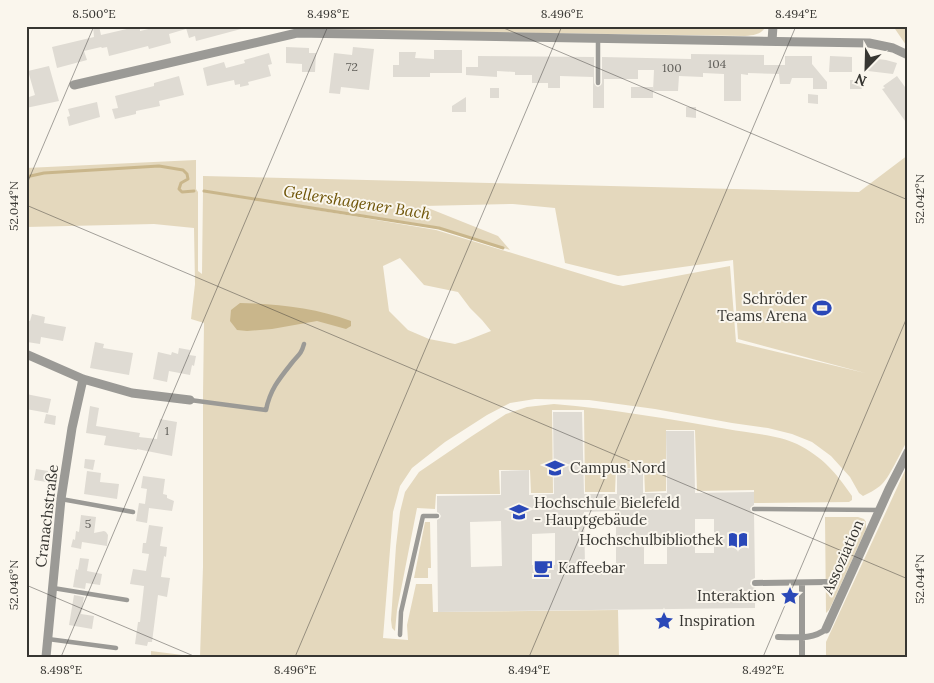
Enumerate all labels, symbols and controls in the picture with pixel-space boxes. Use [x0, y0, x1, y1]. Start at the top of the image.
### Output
text: 8.500°E [72, 6, 116, 21]
text: 8.498°E [307, 6, 349, 21]
text: 8.496°E [541, 6, 583, 21]
text: 8.494°E [775, 6, 817, 21]
north arrow [842, 42, 892, 92]
house number: 104 [708, 56, 727, 71]
house number: 72 [346, 59, 358, 74]
house number: 100 [662, 60, 682, 75]
text: N [852, 69, 869, 90]
text: 52.042°N [912, 174, 927, 224]
water label: Gellershagener Bach [282, 180, 432, 224]
text: 52.044°N [6, 181, 21, 231]
place label: Schröder Teams Arena [717, 289, 808, 325]
sports icon: Schröder Teams Arena [811, 297, 833, 319]
house number: 1 [165, 423, 169, 438]
school or university icon: Campus Nord [544, 457, 566, 479]
place label: Campus Nord [570, 458, 666, 477]
street label: Cranachstraße [31, 463, 62, 569]
place label: Hochschule Bielefeld - Hauptgebäude [534, 493, 680, 529]
school or university icon: Hochschule Bielefeld - Hauptgebäude [508, 501, 530, 523]
house number: 5 [85, 516, 91, 531]
street label: Assoziation [817, 517, 867, 598]
library icon: Hochschulbibliothek [727, 529, 749, 551]
place label: Hochschulbibliothek [579, 530, 723, 549]
text: 52.044°N [912, 554, 927, 604]
cafe icon: Kaffeebar [532, 557, 554, 579]
place label: Kaffeebar [558, 558, 626, 577]
text: 52.046°N [6, 560, 21, 610]
place icon: Interaktion [779, 585, 801, 607]
place label: Interaktion [697, 586, 775, 605]
place icon: Inspiration [653, 610, 675, 632]
place label: Inspiration [679, 611, 755, 630]
text: 8.498°E [40, 662, 82, 677]
text: 8.496°E [274, 662, 316, 677]
text: 8.494°E [508, 662, 550, 677]
text: 8.492°E [742, 662, 784, 677]

